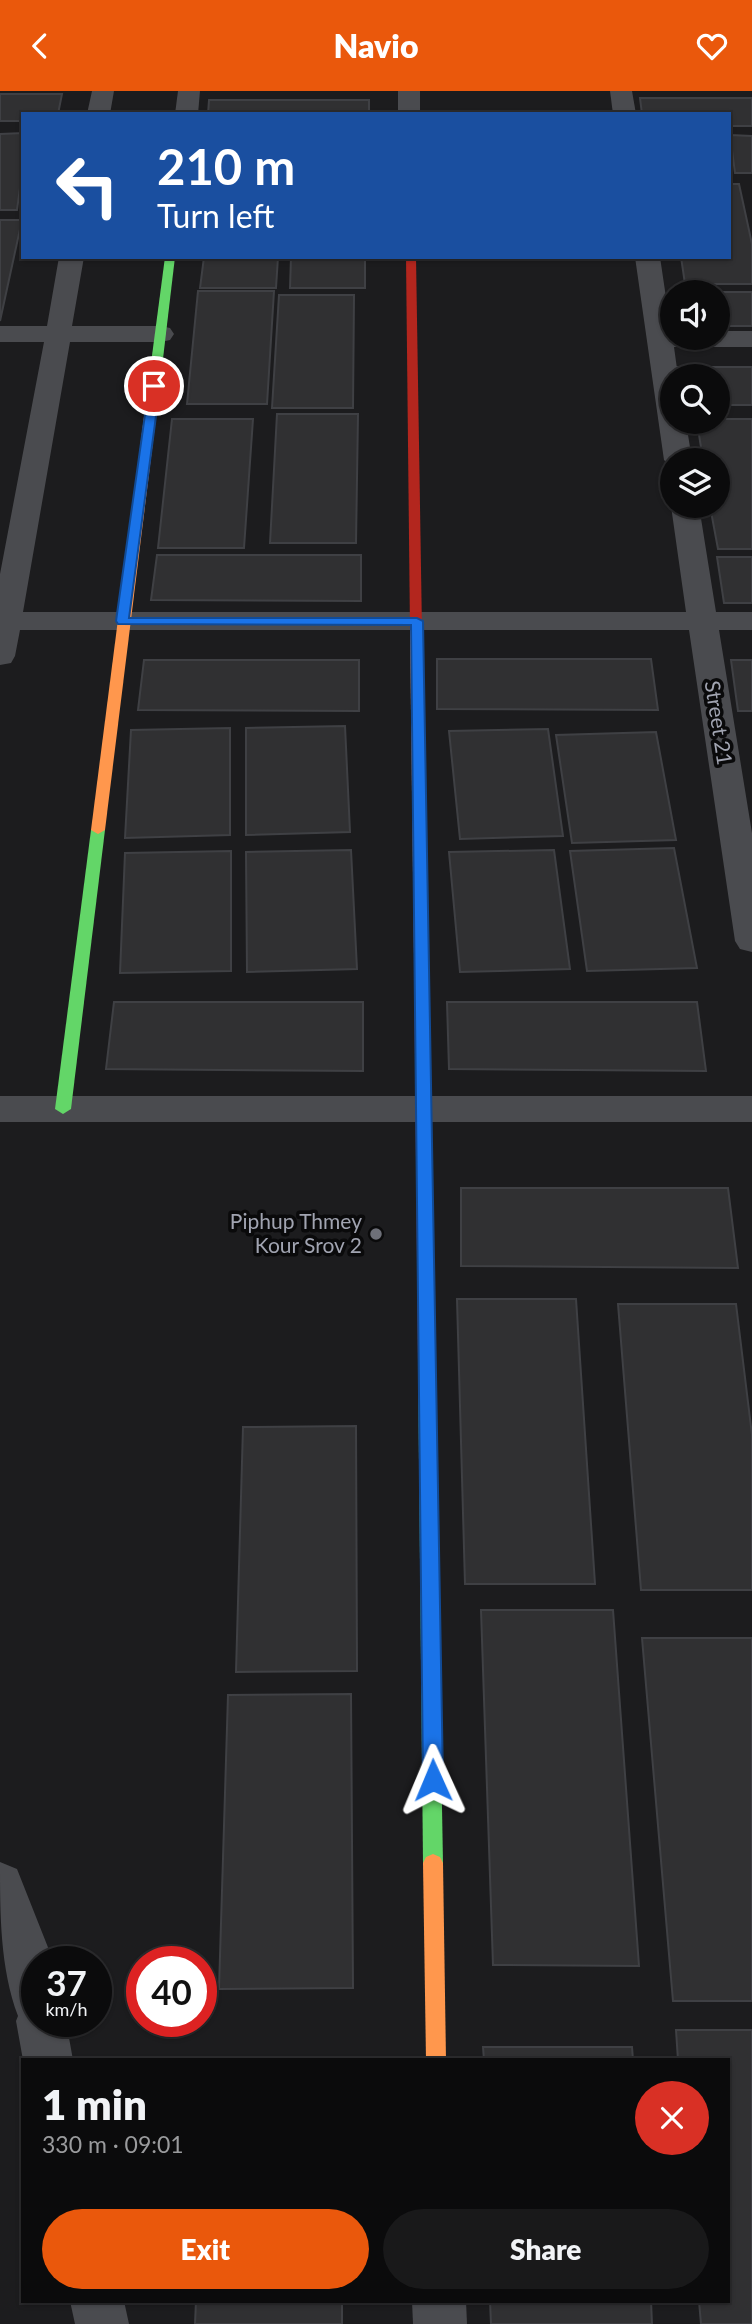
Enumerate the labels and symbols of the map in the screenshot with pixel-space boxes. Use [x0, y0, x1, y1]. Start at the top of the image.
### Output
pin [124, 356, 184, 416]
street label: Street 21 [700, 679, 738, 767]
place label: Piphup Thmey Kour Srov 2 [230, 1208, 362, 1257]
marker: Piphup Thmey Kour Srov 2 [368, 1226, 384, 1242]
position arrow [396, 1743, 470, 1817]
speed limit sign: 40 [126, 1946, 217, 2037]

